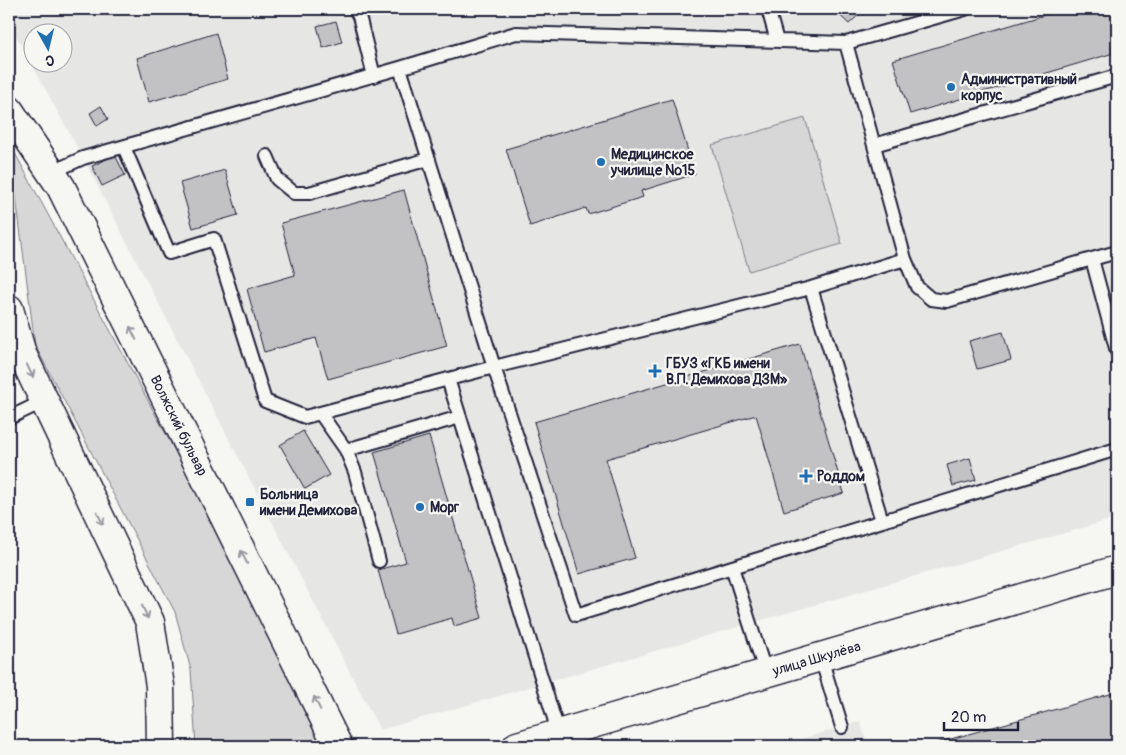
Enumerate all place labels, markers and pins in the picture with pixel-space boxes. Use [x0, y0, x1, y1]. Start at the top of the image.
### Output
place label: Административный корпус [961, 71, 1077, 104]
marker: Административный корпус [945, 81, 957, 93]
place label: Медицинское училище №15 [610, 146, 696, 179]
marker: Медицинское училище №15 [595, 156, 607, 168]
place label: ГБУЗ «ГКБ имени В.П. Демихова ДЗМ» [666, 355, 788, 388]
marker: ГБУЗ «ГКБ имени В.П. Демихова ДЗМ» [648, 364, 662, 378]
place label: Роддом [817, 468, 865, 485]
marker: Роддом [799, 469, 813, 483]
place label: Больница имени Демихова [259, 486, 358, 519]
marker: Больница имени Демихова [244, 496, 256, 508]
place label: Морг [430, 499, 459, 516]
marker: Морг [414, 501, 426, 513]

